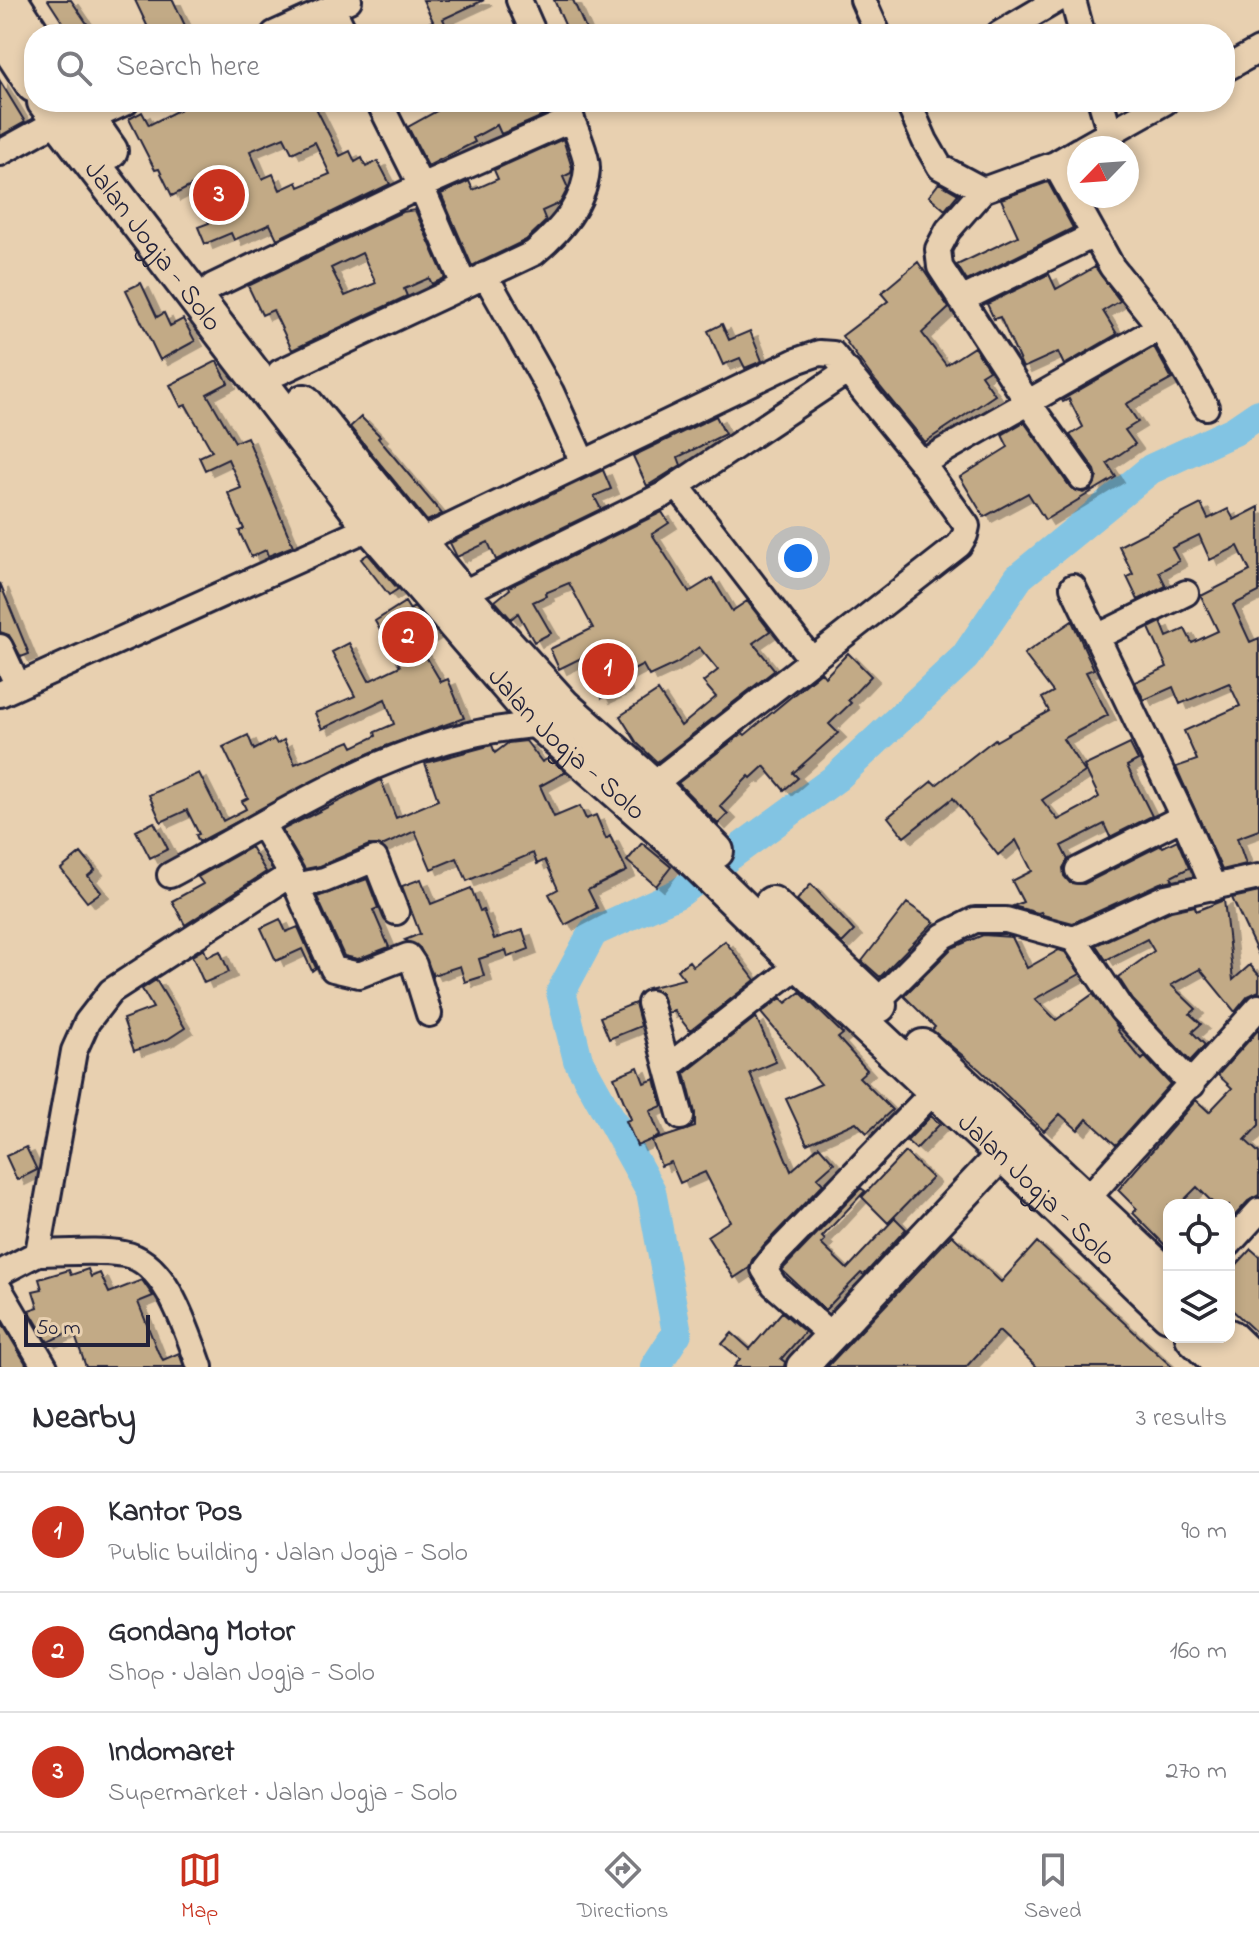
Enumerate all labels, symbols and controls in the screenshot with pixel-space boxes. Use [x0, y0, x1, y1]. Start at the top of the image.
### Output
search box [24, 24, 1235, 112]
icon: search [52, 46, 96, 90]
text: Search here [116, 46, 260, 90]
north arrow [1067, 136, 1139, 208]
street label: Jalan Jogja - Solo [73, 153, 231, 341]
pin: 3 [193, 165, 245, 225]
your location [778, 538, 818, 578]
pin: 2 [382, 607, 434, 667]
pin: 1 [582, 639, 634, 699]
street label: Jalan Jogja - Solo [476, 659, 654, 832]
street label: Jalan Jogja - Solo [947, 1104, 1124, 1277]
map controls [1163, 1199, 1235, 1343]
button: locate [1163, 1199, 1235, 1271]
button: layers [1163, 1271, 1235, 1343]
scale bar [24, 1311, 150, 1347]
text: 50 m [36, 1313, 81, 1345]
text: Nearby [32, 1394, 136, 1444]
text: 3 results [1136, 1400, 1227, 1438]
text: Kantor Pos [108, 1491, 242, 1535]
text: 1 [54, 1513, 62, 1551]
text: 90 m [1181, 1513, 1227, 1551]
text: Public building · Jalan Jogja - Solo [108, 1535, 468, 1573]
text: Gondang Motor [108, 1611, 295, 1655]
text: 2 [52, 1633, 64, 1671]
text: 160 m [1169, 1633, 1227, 1671]
text: Shop · Jalan Jogja - Solo [108, 1655, 375, 1693]
text: Indomaret [108, 1731, 235, 1775]
text: 3 [53, 1753, 63, 1791]
text: 270 m [1165, 1753, 1227, 1791]
text: Supermarket · Jalan Jogja - Solo [108, 1775, 458, 1813]
tab: Map [178, 1848, 222, 1928]
tab: Directions [577, 1848, 669, 1928]
tab: Saved [1024, 1848, 1081, 1928]

